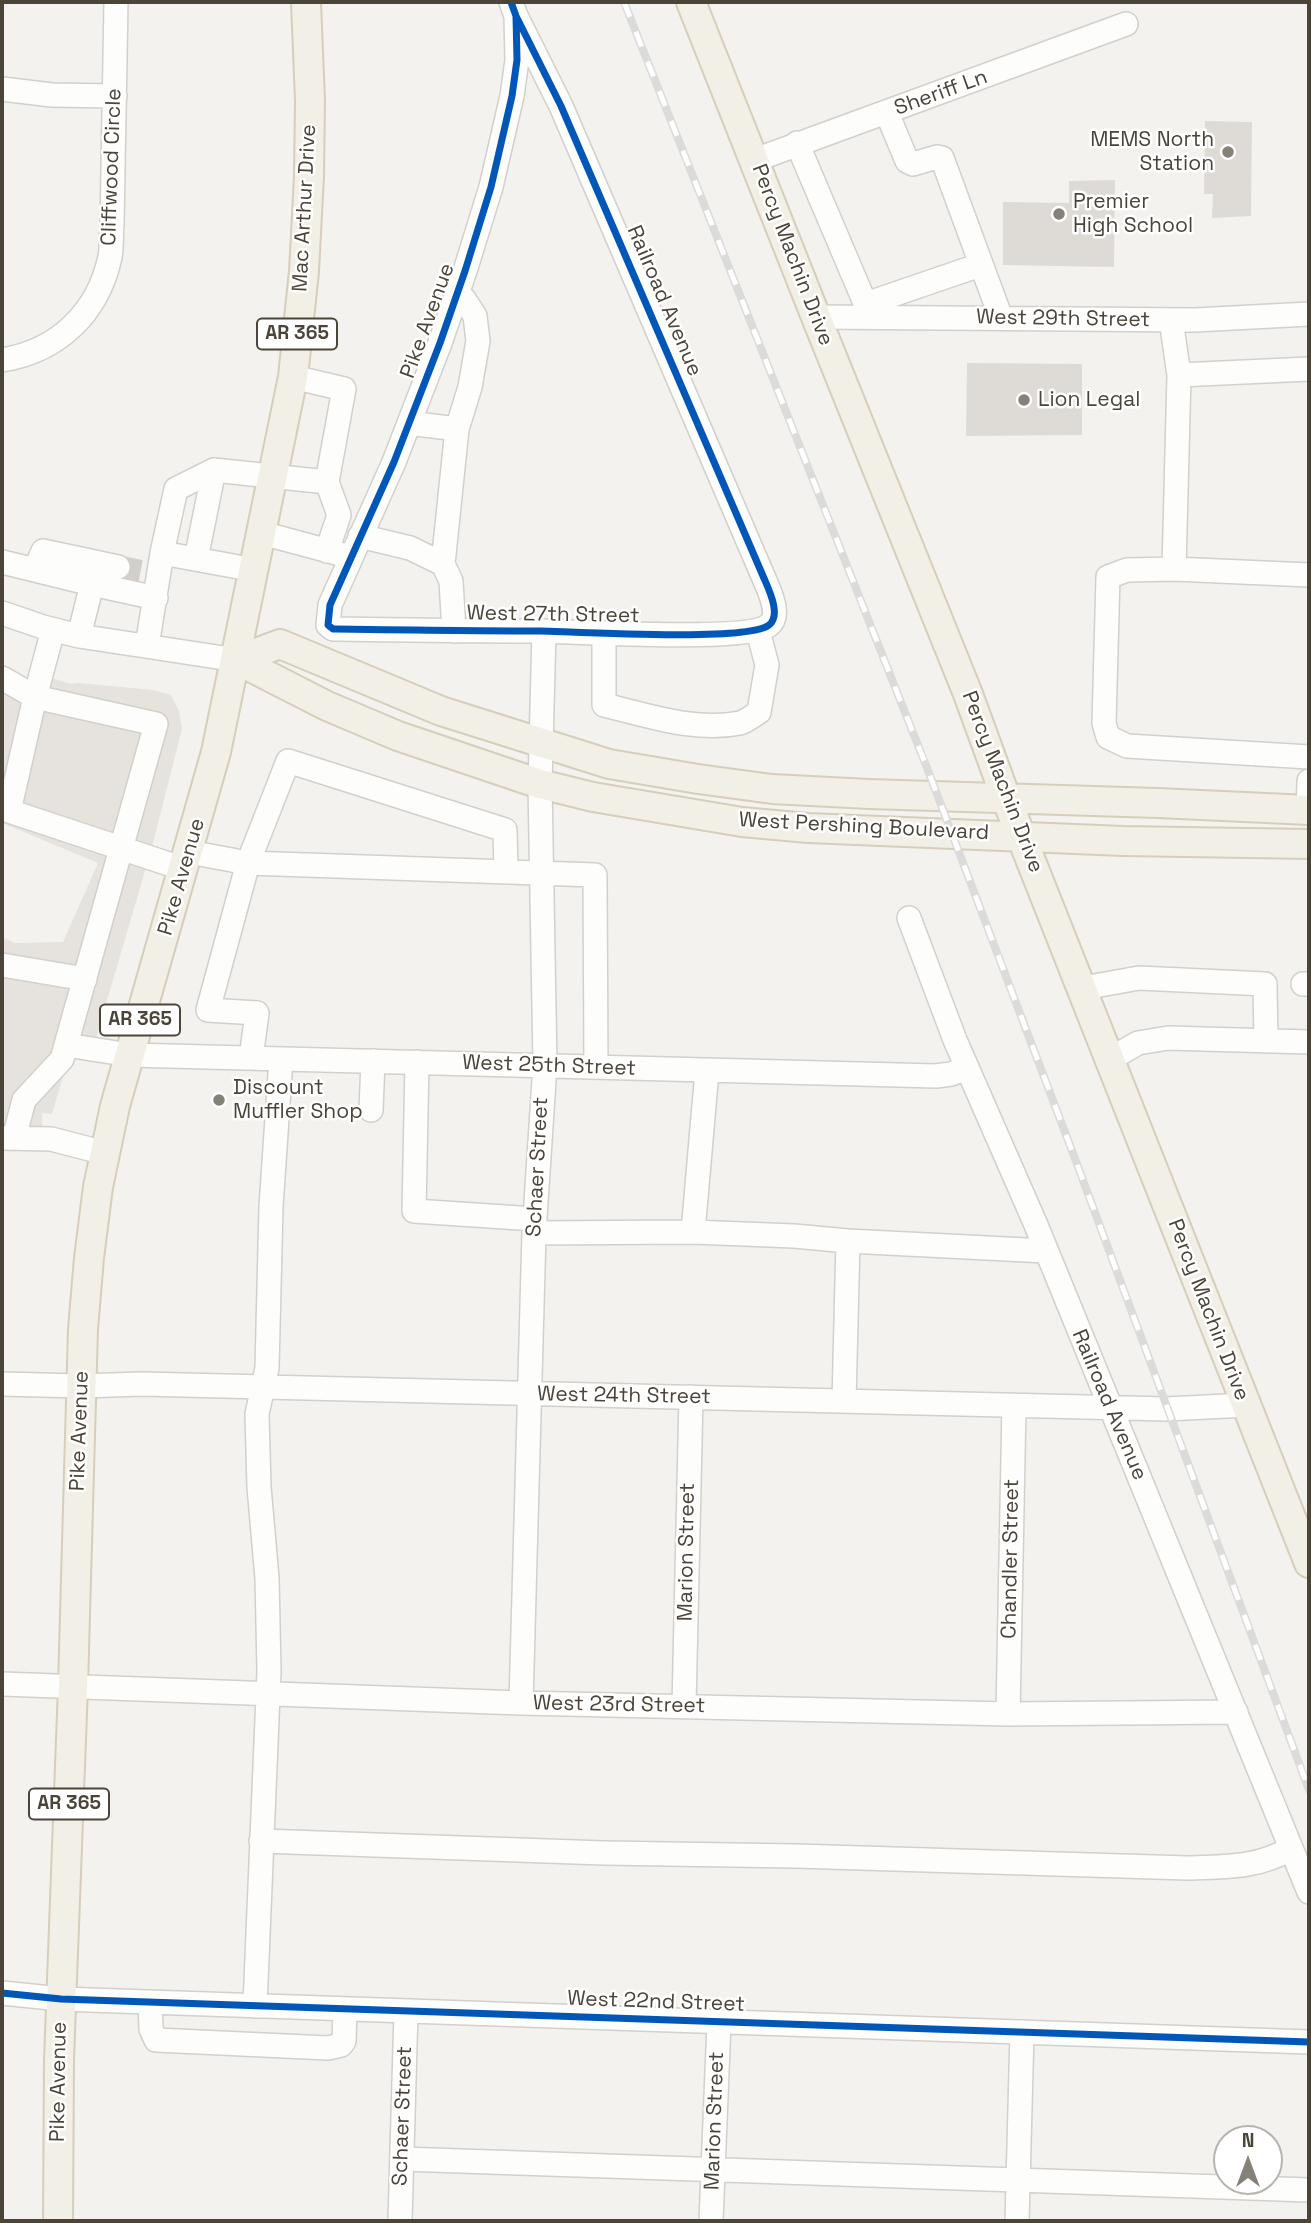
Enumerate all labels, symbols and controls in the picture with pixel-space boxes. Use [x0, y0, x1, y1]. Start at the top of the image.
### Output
street label: Sheriff Ln [891, 65, 991, 121]
street label: Cliffwood Circle [97, 88, 127, 246]
street label: Mac Arthur Drive [288, 124, 322, 292]
place label: MEMS North Station [1090, 127, 1214, 177]
marker: MEMS North Station [1220, 144, 1236, 160]
street label: Percy Machin Drive [746, 161, 838, 349]
place label: Premier High School [1073, 189, 1193, 239]
marker: Premier High School [1051, 206, 1067, 222]
street label: Railroad Avenue [621, 222, 707, 380]
street label: Pike Avenue [396, 260, 460, 382]
street label: West 29th Street [976, 305, 1150, 333]
road number: AR 365 [257, 318, 337, 350]
place label: Lion Legal [1038, 387, 1140, 413]
marker: Lion Legal [1016, 392, 1032, 408]
street label: West 27th Street [466, 601, 640, 629]
street label: Percy Machin Drive [956, 688, 1048, 876]
street label: West Pershing Boulevard [738, 808, 990, 846]
street label: Pike Avenue [153, 816, 211, 938]
road number: AR 365 [100, 1004, 180, 1036]
street label: West 25th Street [462, 1050, 636, 1082]
place label: Discount Muffler Shop [233, 1075, 363, 1125]
marker: Discount Muffler Shop [211, 1092, 227, 1108]
street label: Schaer Street [522, 1096, 554, 1238]
street label: Percy Machin Drive [1162, 1216, 1254, 1404]
street label: Railroad Avenue [1066, 1326, 1152, 1484]
street label: Pike Avenue [65, 1370, 95, 1492]
street label: West 24th Street [537, 1382, 711, 1410]
street label: Chandler Street [997, 1479, 1025, 1639]
street label: Marion Street [673, 1482, 701, 1622]
street label: West 23rd Street [533, 1691, 705, 1719]
road number: AR 365 [29, 1788, 109, 1820]
street label: West 22nd Street [567, 1986, 745, 2018]
street label: Pike Avenue [45, 2022, 73, 2142]
street label: Schaer Street [388, 2046, 418, 2186]
street label: Marion Street [700, 2051, 730, 2191]
north arrow [1213, 2125, 1283, 2195]
text: N [1242, 2128, 1254, 2153]

